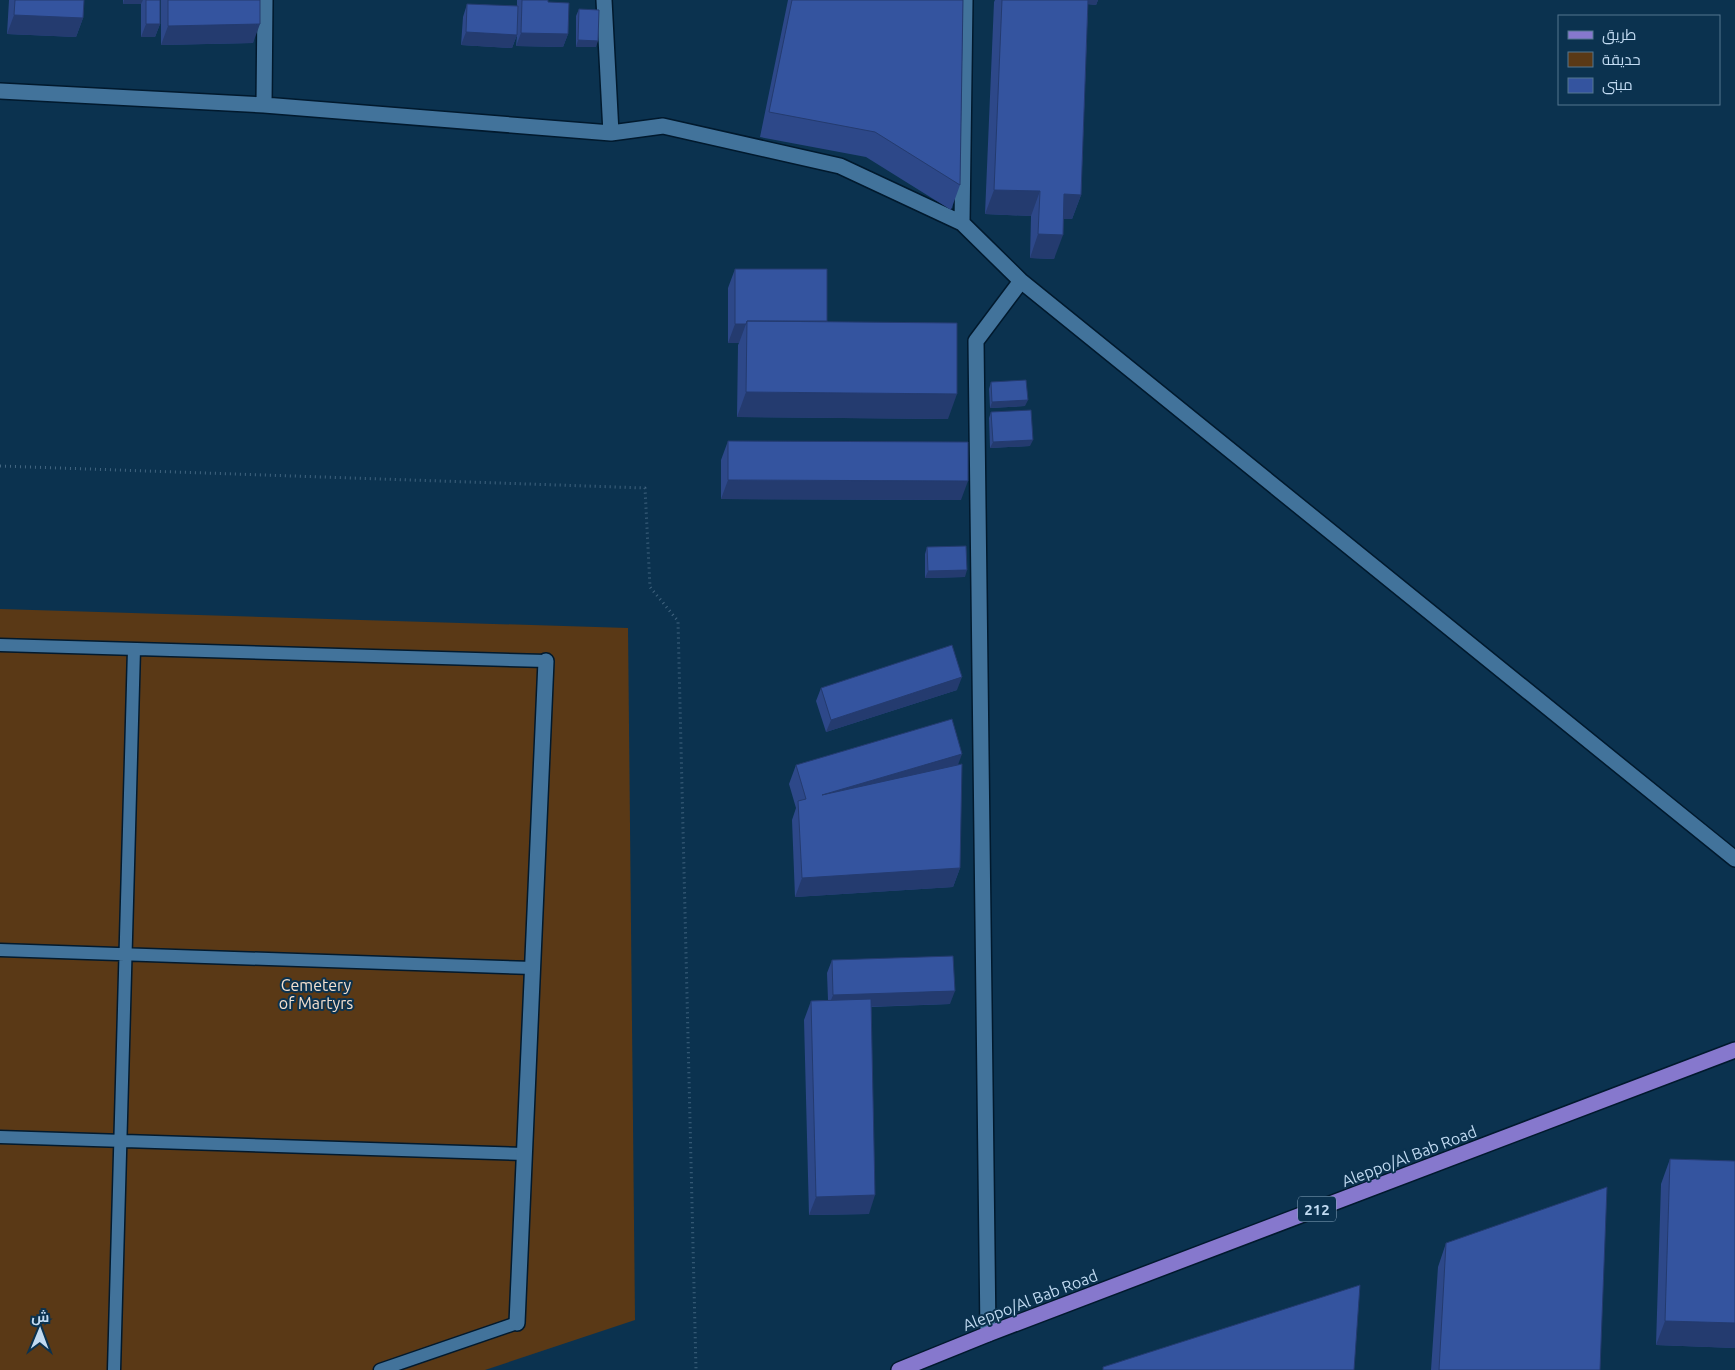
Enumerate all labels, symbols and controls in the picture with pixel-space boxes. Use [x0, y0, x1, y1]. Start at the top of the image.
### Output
legend [1558, 15, 1720, 105]
text: طريق [1602, 26, 1636, 45]
text: حديقة [1602, 51, 1641, 68]
text: مبنى [1602, 76, 1633, 95]
park label: Cemetery of Martyrs [279, 976, 353, 1012]
street label: Aleppo/Al Bab Road [1339, 1122, 1479, 1190]
road number: 212 [1298, 1196, 1336, 1222]
street label: Aleppo/Al Bab Road [960, 1266, 1100, 1334]
north arrow [15, 1305, 65, 1355]
text: ش [31, 1309, 49, 1326]

